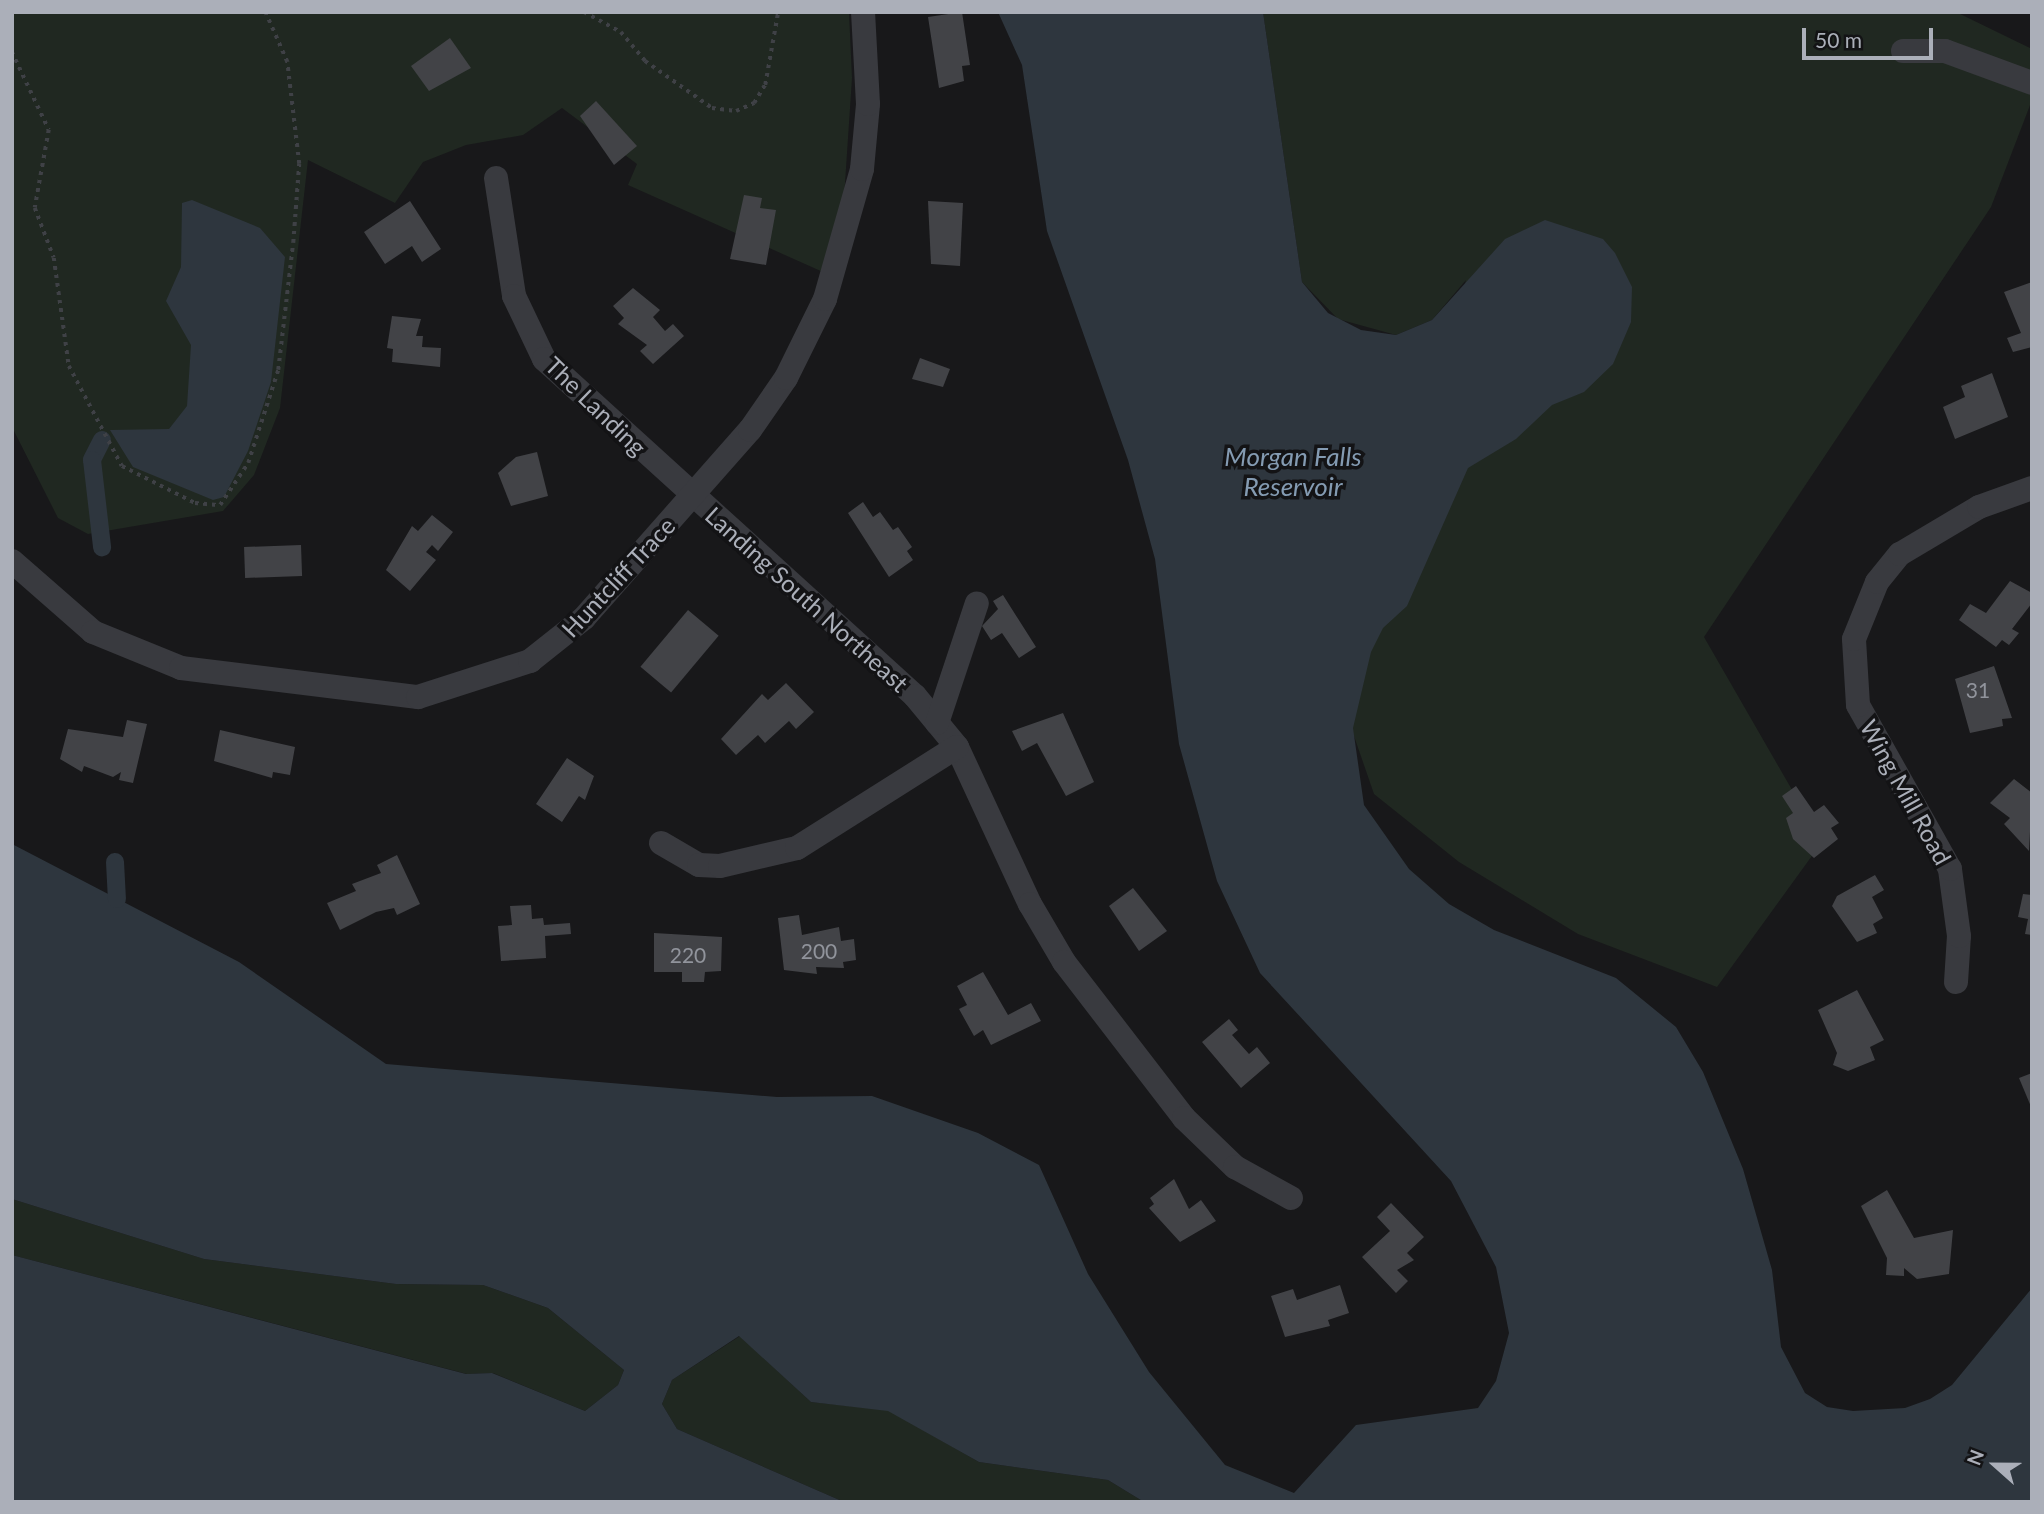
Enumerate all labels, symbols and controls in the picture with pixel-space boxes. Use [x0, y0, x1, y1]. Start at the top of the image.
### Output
scale bar [1806, 14, 1937, 58]
text: 50 m [1815, 27, 1862, 52]
street label: The Landing [540, 351, 652, 461]
water label: Morgan Falls Reservoir [1224, 441, 1362, 503]
street label: Landing South Northeast [700, 500, 914, 698]
street label: Huntcliff Trace [555, 511, 681, 643]
house number: 31 [1966, 677, 1990, 703]
street label: Wing Mill Road [1854, 715, 1958, 869]
house number: 200 [801, 938, 837, 964]
house number: 220 [670, 942, 706, 968]
north arrow [1960, 1430, 2030, 1500]
text: N [1962, 1446, 1988, 1468]

